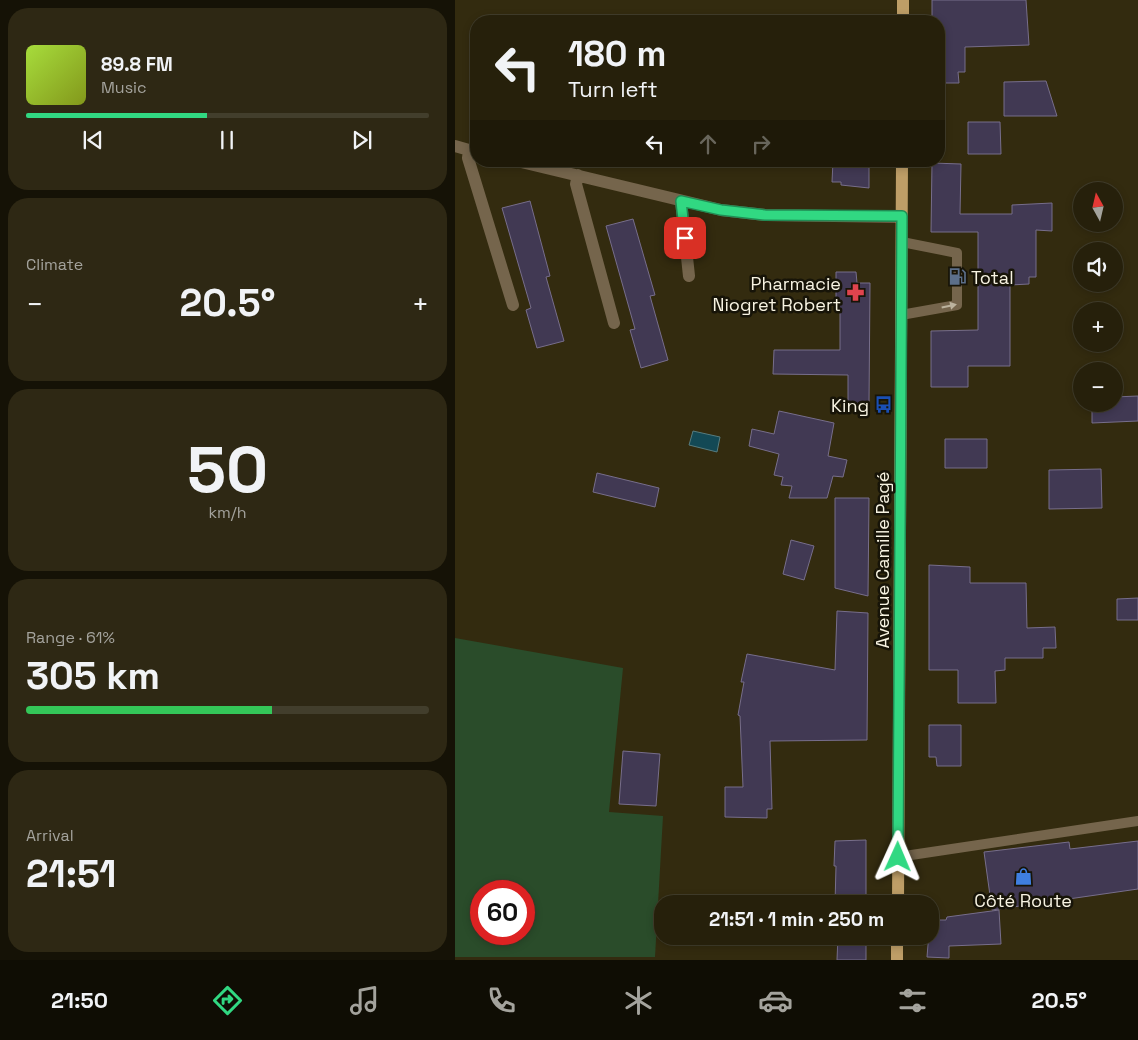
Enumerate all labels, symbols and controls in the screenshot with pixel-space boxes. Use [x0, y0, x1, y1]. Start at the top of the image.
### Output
text: 180 m [568, 32, 666, 76]
icon: left [485, 35, 550, 100]
text: 89.8 FM [101, 52, 173, 77]
text: Turn left [568, 75, 658, 103]
text: Music [101, 77, 147, 98]
icon: previous [79, 126, 107, 154]
icon: pause [213, 126, 241, 154]
icon: next [348, 126, 376, 154]
icon: left [641, 130, 669, 158]
icon: ahead [694, 130, 722, 158]
icon: right [747, 130, 775, 158]
north arrow [1073, 182, 1123, 232]
map controls [1073, 182, 1123, 412]
pin [664, 217, 706, 259]
icon: arrive [671, 224, 699, 252]
button: sound [1073, 242, 1123, 292]
text: Climate [26, 254, 83, 275]
place label: Total [971, 266, 1014, 289]
fuel station icon: Total [947, 267, 967, 287]
place label: Pharmacie Niogret Robert [712, 272, 841, 316]
text: 20.5° [180, 279, 275, 327]
pharmacy icon: Pharmacie Niogret Robert [845, 283, 865, 303]
text: − [26, 286, 43, 322]
text: + [412, 286, 429, 322]
one-way arrow [941, 302, 957, 310]
button: + [1073, 302, 1123, 352]
button: − [1073, 362, 1123, 412]
place label: King [831, 394, 869, 417]
bus stop icon: King [873, 395, 893, 415]
text: 50 [187, 428, 268, 511]
street label: Avenue Camille Pagé [871, 471, 894, 649]
text: km/h [208, 502, 247, 523]
text: Range · 61% [26, 627, 115, 648]
text: 305 km [26, 652, 160, 700]
text: Arrival [26, 825, 74, 846]
position arrow [871, 830, 923, 882]
text: 21:51 [26, 850, 116, 898]
shop icon: Côté Route [1013, 867, 1033, 887]
speed limit sign: 60 [470, 880, 535, 945]
place label: Côté Route [974, 889, 1072, 912]
text: 21:51 · 1 min · 250 m [709, 907, 884, 932]
icon: directions [210, 983, 245, 1018]
icon: music [347, 983, 382, 1018]
icon: phone [484, 983, 519, 1018]
icon: climate [621, 983, 656, 1018]
icon: car [758, 983, 793, 1018]
icon: filters [895, 983, 930, 1018]
text: 21:50 [51, 986, 108, 1014]
text: 20.5° [1031, 986, 1087, 1014]

